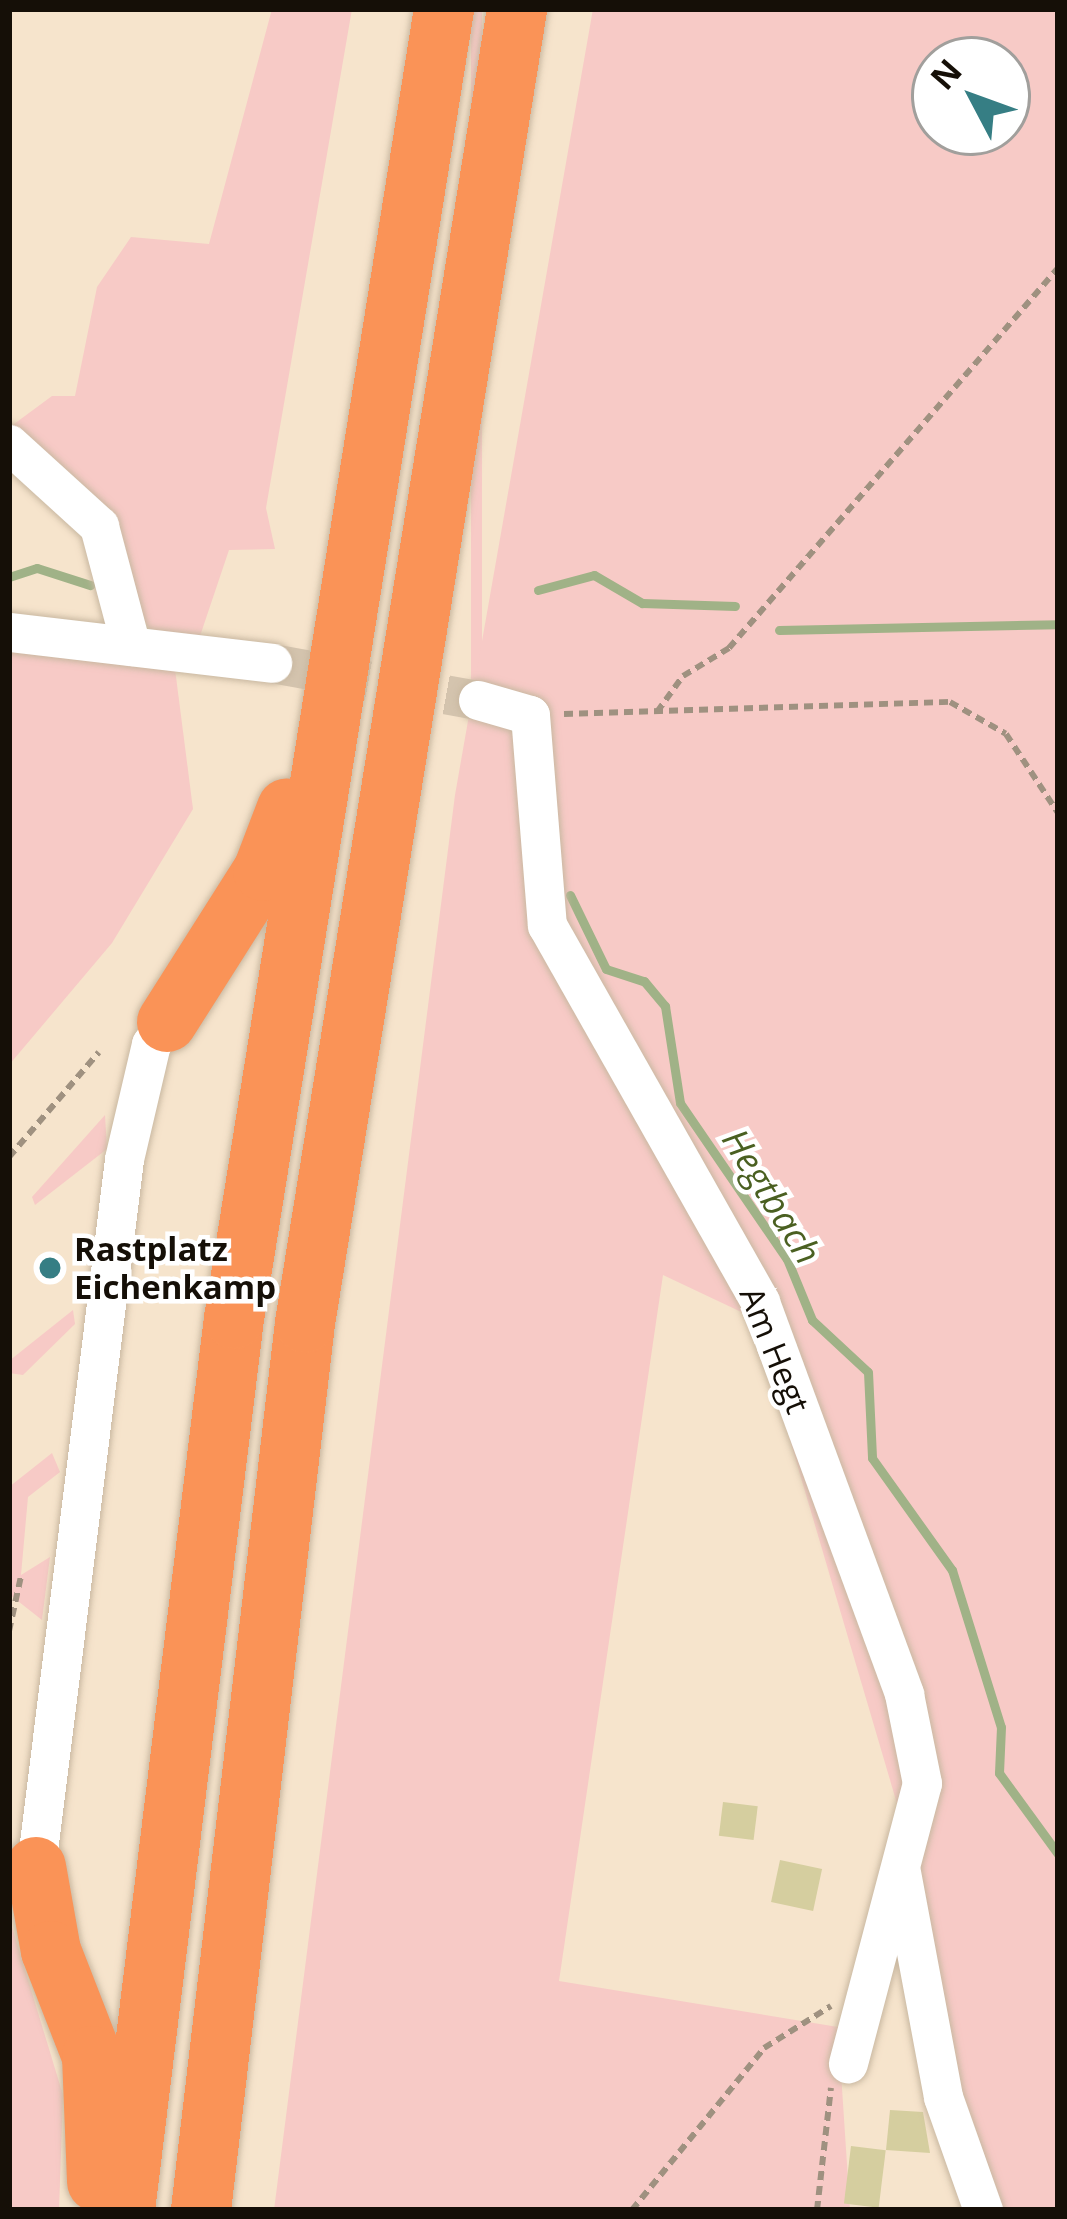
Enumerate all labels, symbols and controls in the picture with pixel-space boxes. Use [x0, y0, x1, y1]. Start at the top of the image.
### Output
north arrow [911, 36, 1031, 156]
text: N [920, 49, 972, 99]
water label: Hegtbach [714, 1120, 830, 1272]
place label: Rastplatz Eichenkamp [74, 1229, 276, 1307]
marker: Rastplatz Eichenkamp [37, 1255, 63, 1281]
street label: Am Hegt [732, 1281, 818, 1419]

